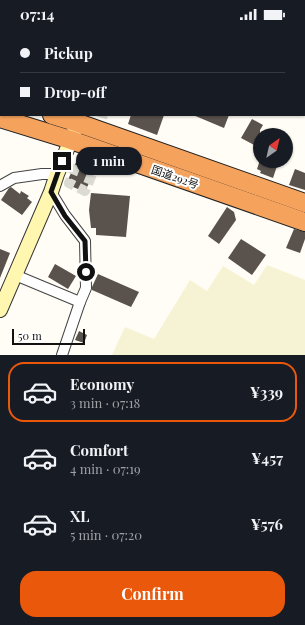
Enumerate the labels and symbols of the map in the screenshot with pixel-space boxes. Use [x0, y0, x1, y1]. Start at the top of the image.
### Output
north arrow [253, 128, 293, 168]
callout: 1 min [76, 147, 142, 175]
route end [53, 152, 71, 170]
street label: 国道292号 [149, 161, 201, 192]
route start [77, 263, 95, 281]
scale bar [12, 327, 85, 346]

